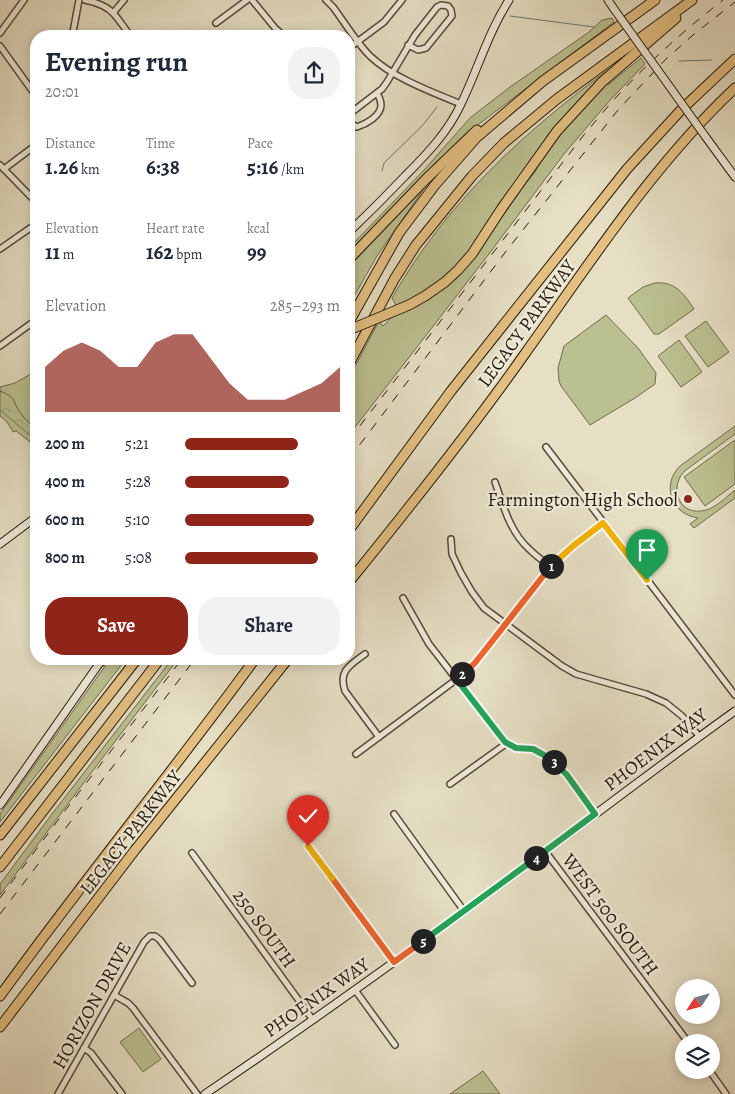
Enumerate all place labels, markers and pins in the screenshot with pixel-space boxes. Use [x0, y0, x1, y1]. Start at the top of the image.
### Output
place label: Farmington High School [488, 487, 678, 513]
marker: Farmington High School [682, 493, 694, 505]
pin [626, 529, 668, 580]
pin: 1 [538, 554, 564, 578]
pin: 2 [450, 662, 474, 686]
pin: 3 [542, 750, 566, 774]
pin [287, 795, 329, 846]
pin: 4 [524, 846, 548, 870]
pin: 5 [410, 928, 436, 954]

